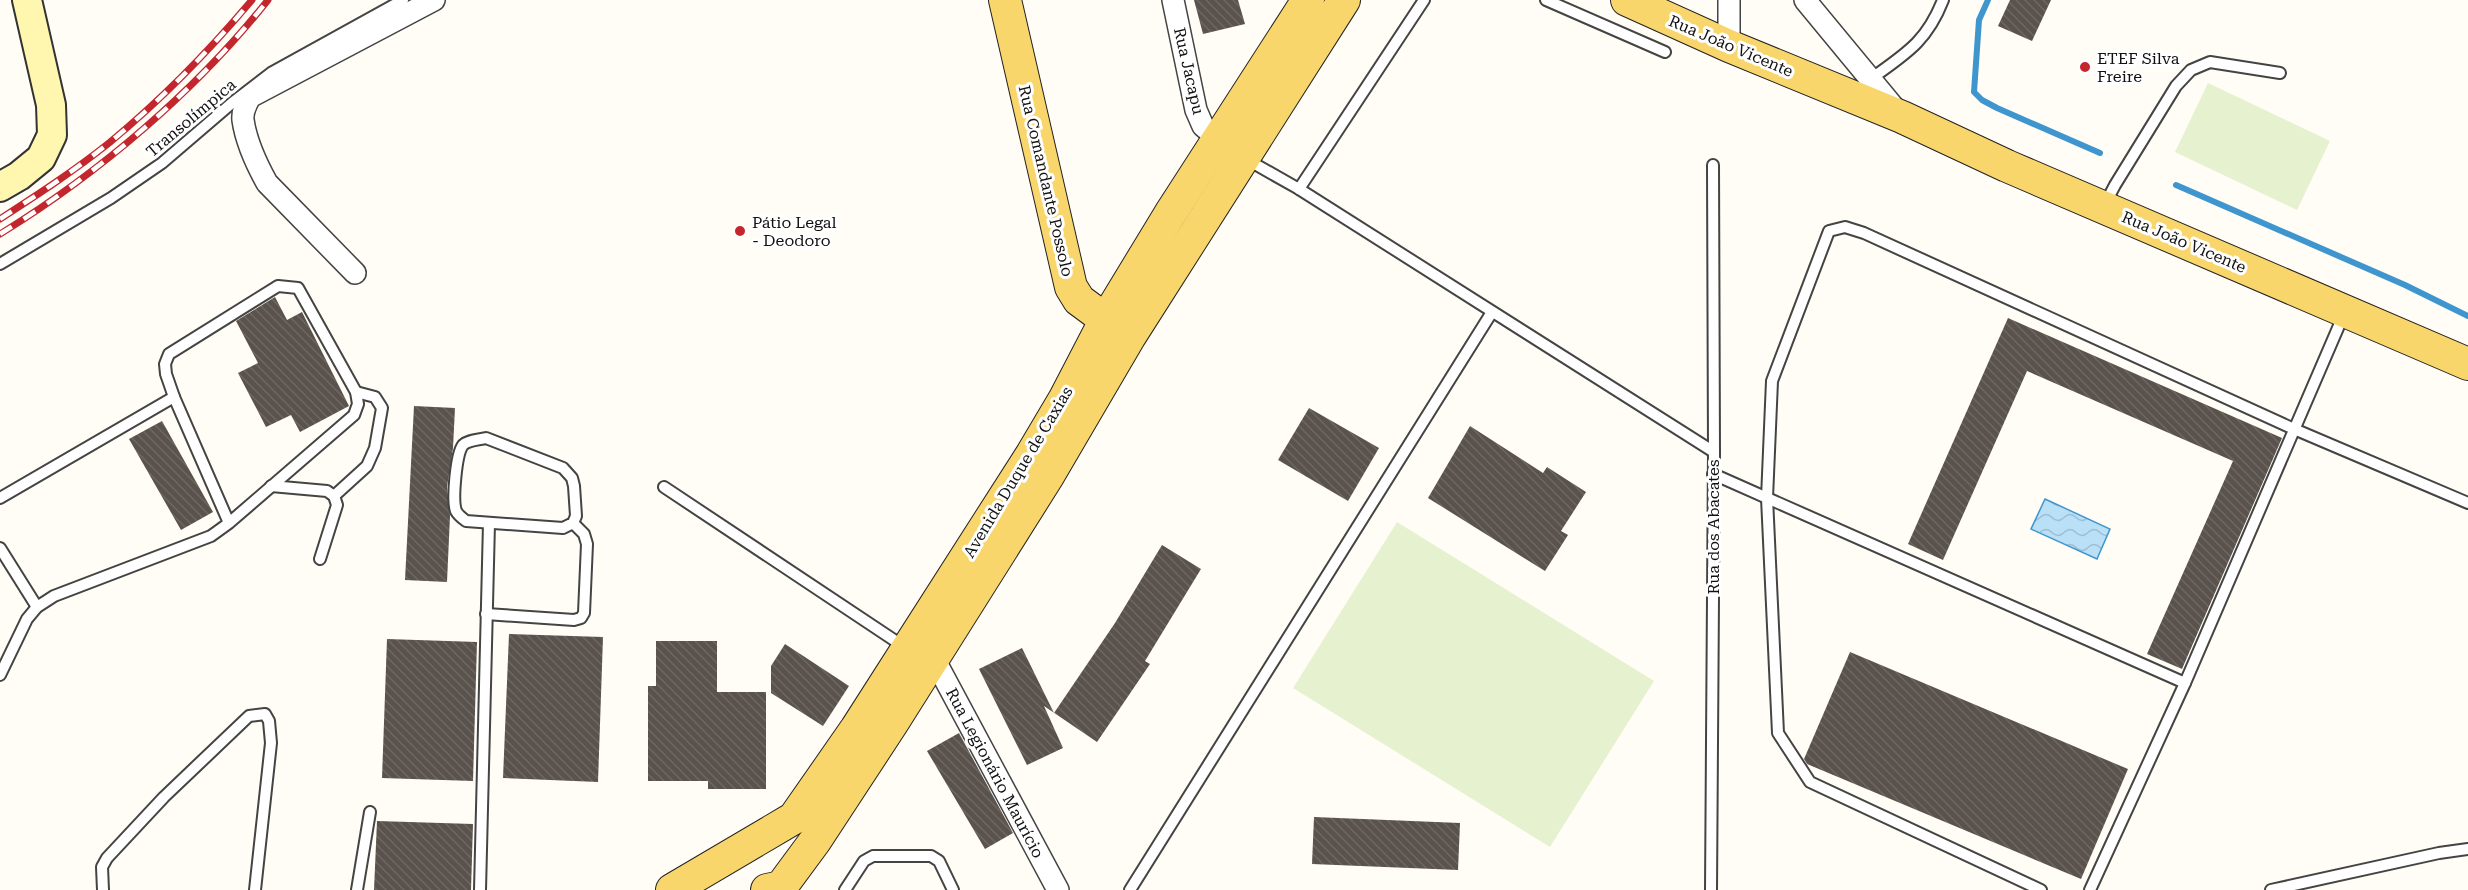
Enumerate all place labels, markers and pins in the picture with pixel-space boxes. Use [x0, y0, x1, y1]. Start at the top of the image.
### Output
place label: ETEF Silva Freire [2097, 49, 2180, 86]
marker: ETEF Silva Freire [2078, 60, 2092, 74]
place label: Pátio Legal - Deodoro [752, 213, 837, 250]
marker: Pátio Legal - Deodoro [733, 224, 747, 238]

